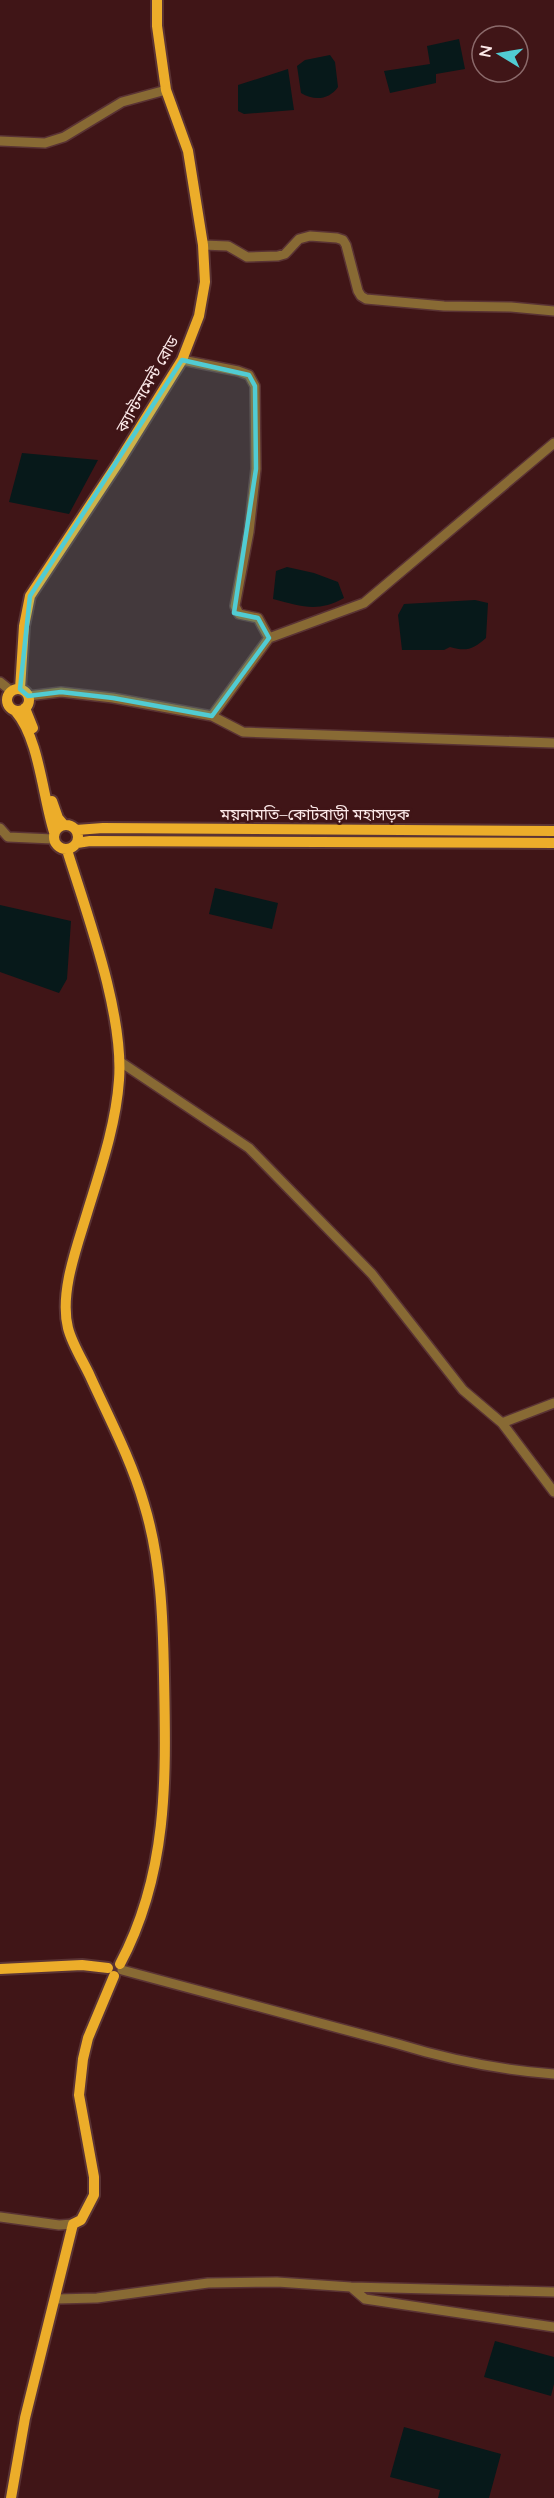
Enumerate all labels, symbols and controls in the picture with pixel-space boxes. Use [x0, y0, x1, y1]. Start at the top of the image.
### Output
north arrow [470, 24, 530, 84]
text: N [474, 43, 496, 59]
street label: ক্যান্টনমেন্ট রোড [111, 332, 183, 437]
street label: ময়নামতি–কোটবাড়ী মহাসড়ক [219, 804, 411, 824]

